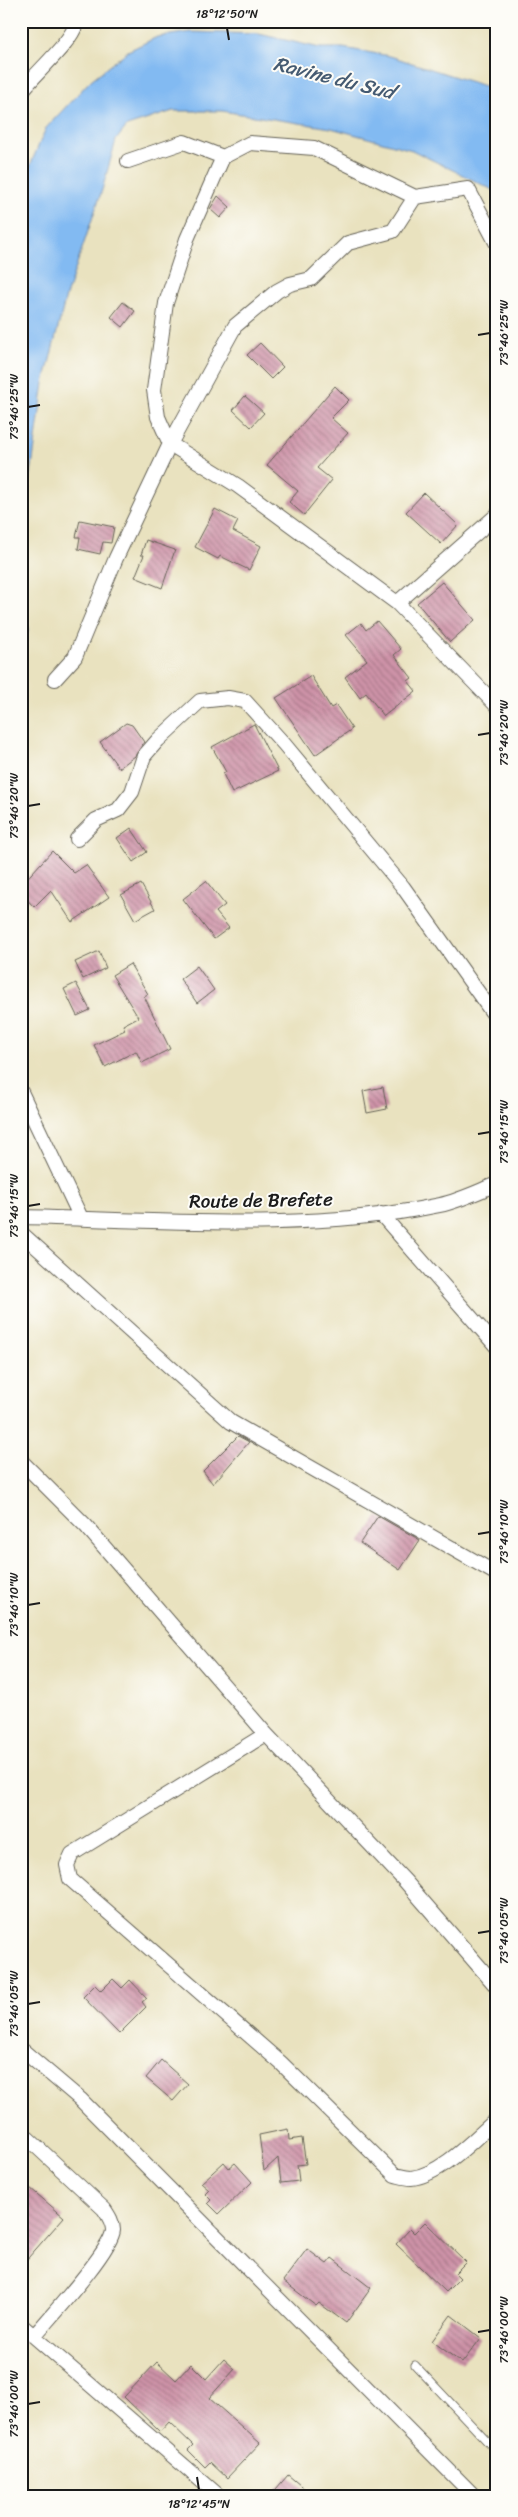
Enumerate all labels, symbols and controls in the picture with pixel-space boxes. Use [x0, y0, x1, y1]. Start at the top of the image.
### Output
text: 18°12'50"N [196, 3, 259, 25]
water label: Ravine du Sud [270, 46, 403, 111]
text: 73°46'25"W [493, 299, 515, 366]
text: 73°46'25"W [3, 373, 25, 440]
text: 73°46'20"W [493, 699, 515, 766]
text: 73°46'20"W [3, 772, 25, 839]
text: 73°46'15"W [493, 1099, 515, 1164]
text: 73°46'15"W [3, 1173, 25, 1238]
street label: Route de Brefete [189, 1182, 333, 1218]
text: 73°46'10"W [493, 1499, 515, 1564]
text: 73°46'10"W [3, 1572, 25, 1637]
text: 73°46'05"W [493, 1897, 515, 1964]
text: 73°46'05"W [3, 1970, 25, 2037]
text: 73°46'00"W [493, 2296, 515, 2363]
text: 73°46'00"W [3, 2370, 25, 2437]
text: 18°12'45"N [168, 2493, 231, 2515]

